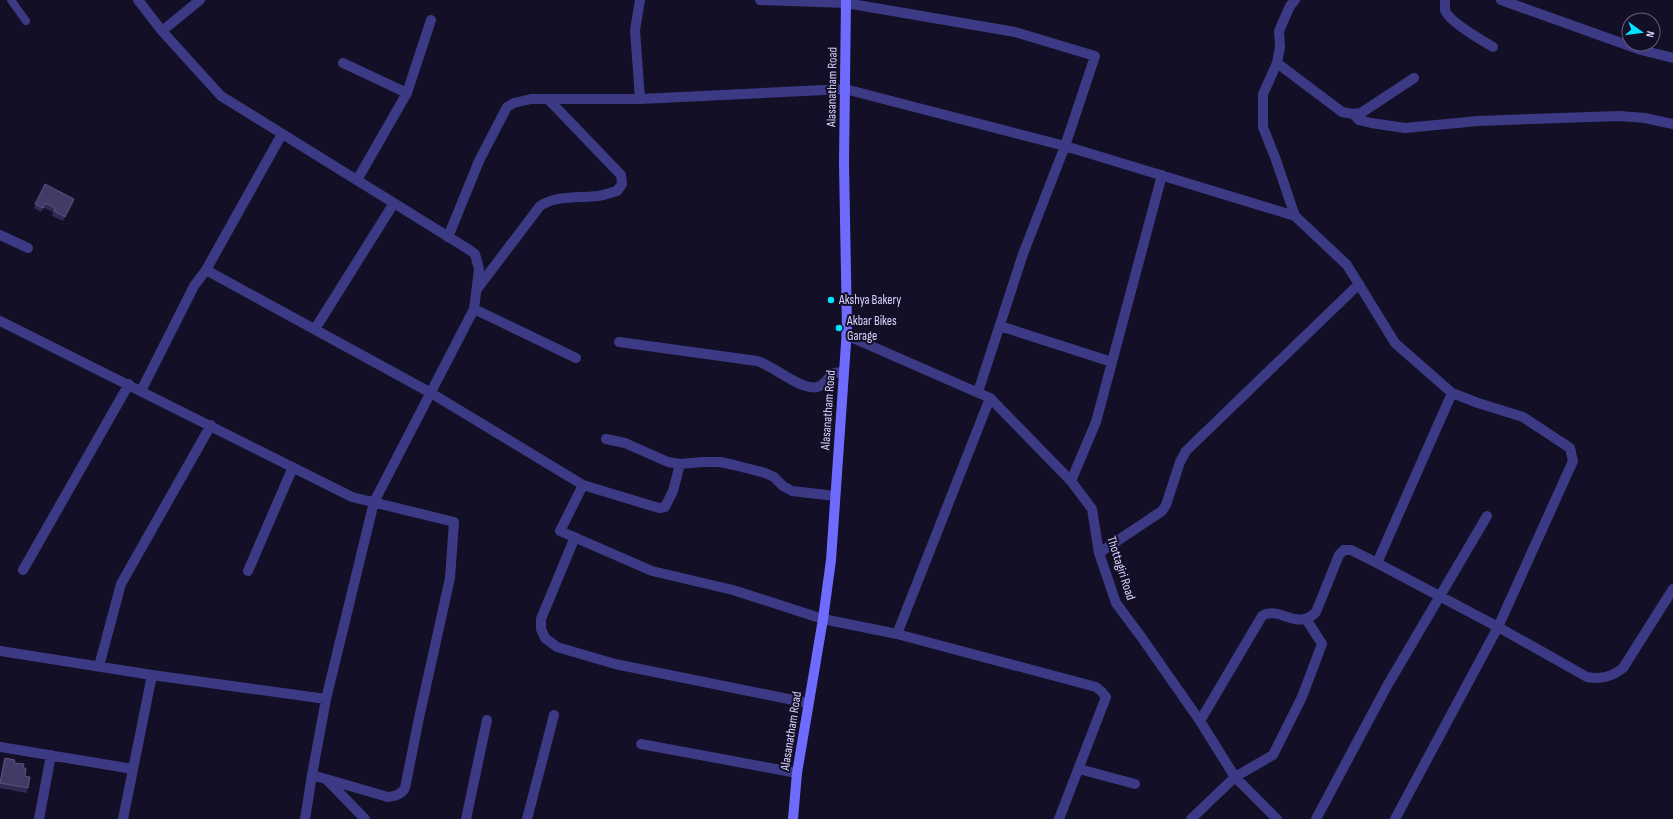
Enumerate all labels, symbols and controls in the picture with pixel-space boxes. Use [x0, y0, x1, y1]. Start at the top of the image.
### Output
north arrow [1621, 12, 1661, 52]
text: N [1643, 30, 1657, 39]
street label: Alasanatham Road [823, 47, 841, 128]
place label: Akshya Bakery [838, 292, 901, 308]
marker: Akshya Bakery [826, 295, 836, 305]
place label: Akbar Bikes Garage [846, 313, 897, 344]
marker: Akbar Bikes Garage [834, 323, 844, 333]
street label: Alasanatham Road [817, 370, 839, 451]
street label: Thottagiri Road [1103, 534, 1139, 602]
street label: Alasanatham Road [777, 690, 805, 773]

